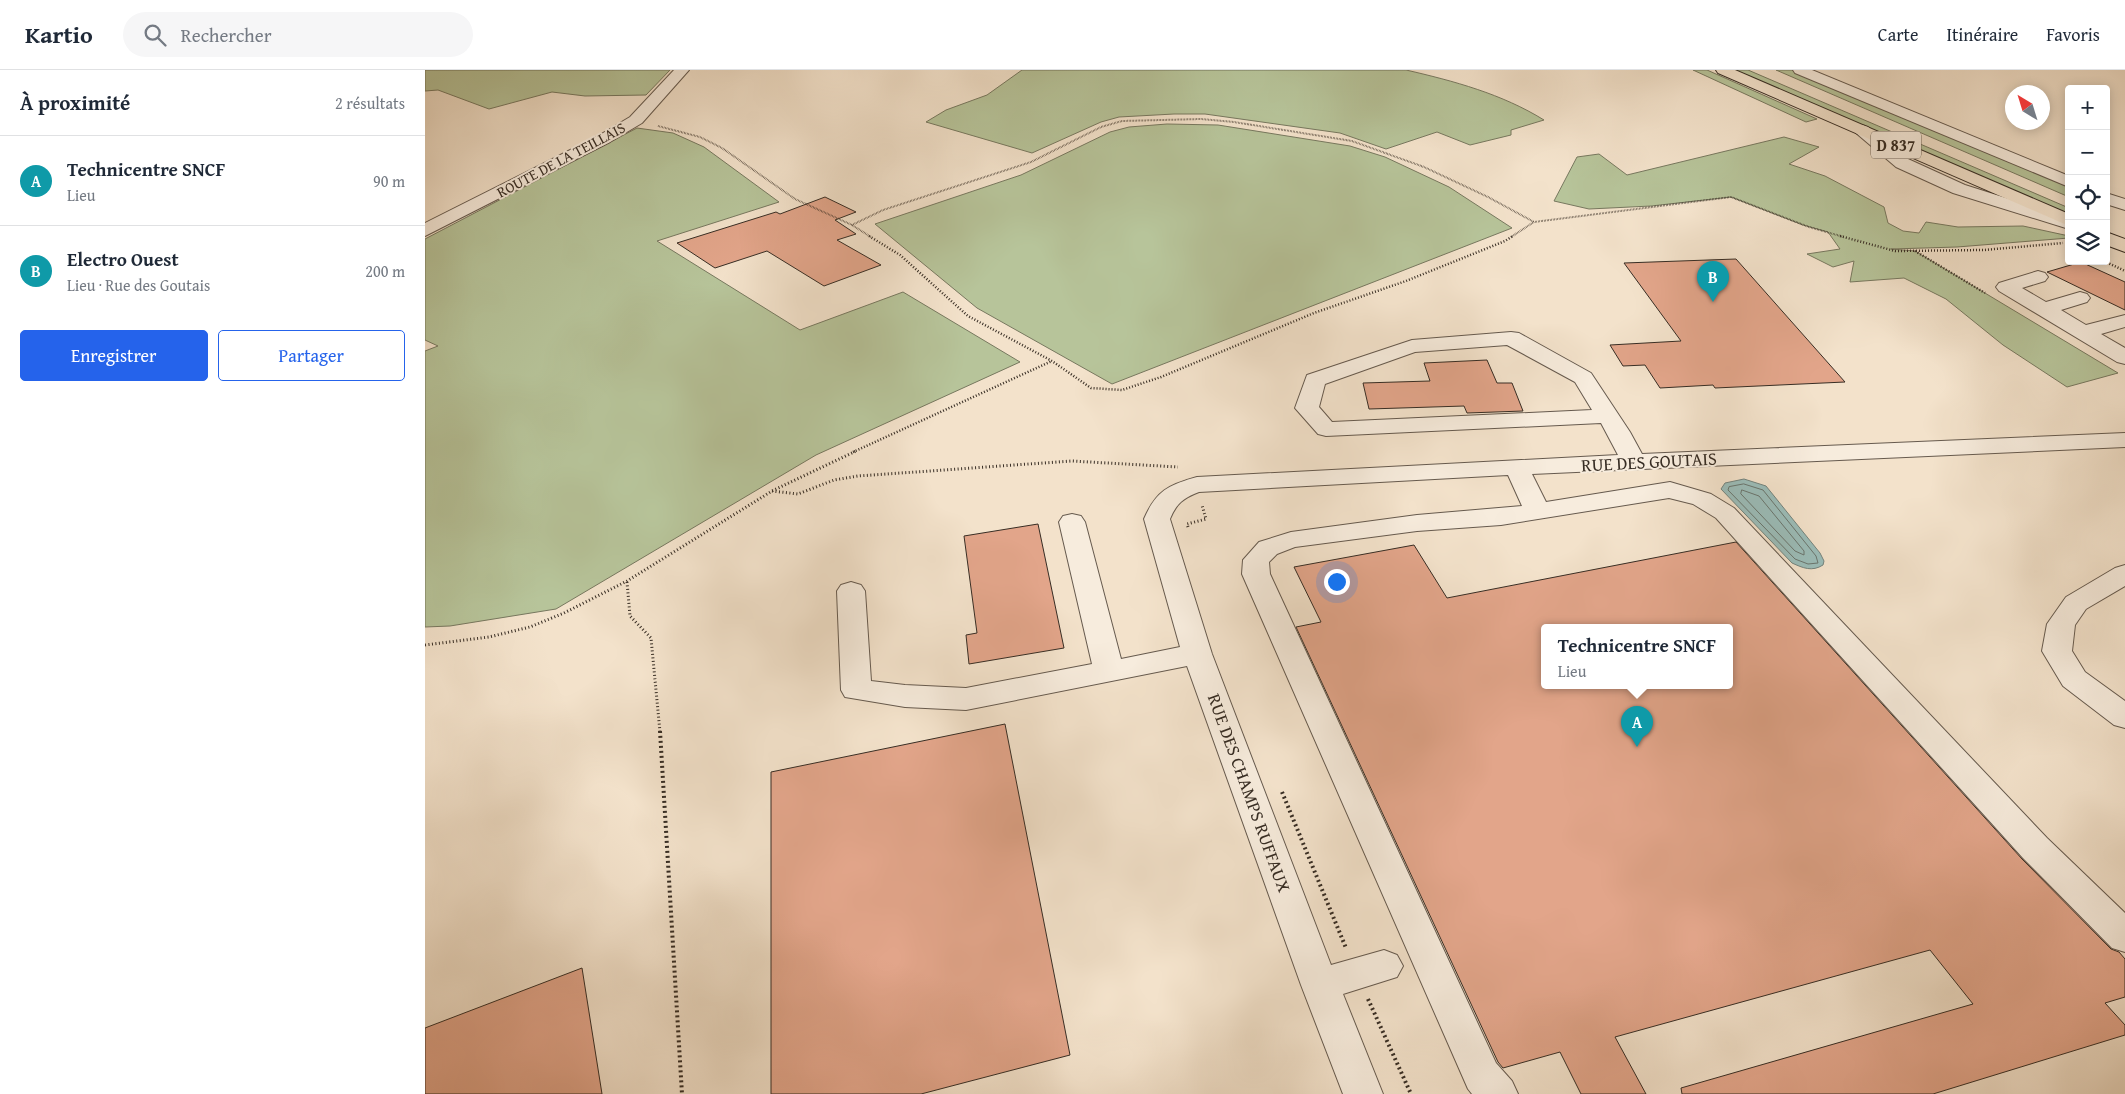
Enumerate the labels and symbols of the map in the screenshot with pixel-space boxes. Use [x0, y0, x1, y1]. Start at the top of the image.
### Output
north arrow [2005, 85, 2050, 130]
street label: ROUTE DE LA TEILLAIS [493, 117, 629, 202]
road number: D 837 [1871, 132, 1921, 158]
pin: B [1697, 261, 1729, 302]
street label: RUE DES GOUTAIS [1580, 444, 1718, 479]
your location [1324, 569, 1350, 595]
street label: RUE DES CHAMPS RUFFAUX [1201, 690, 1298, 896]
pin: A [1621, 706, 1653, 747]

